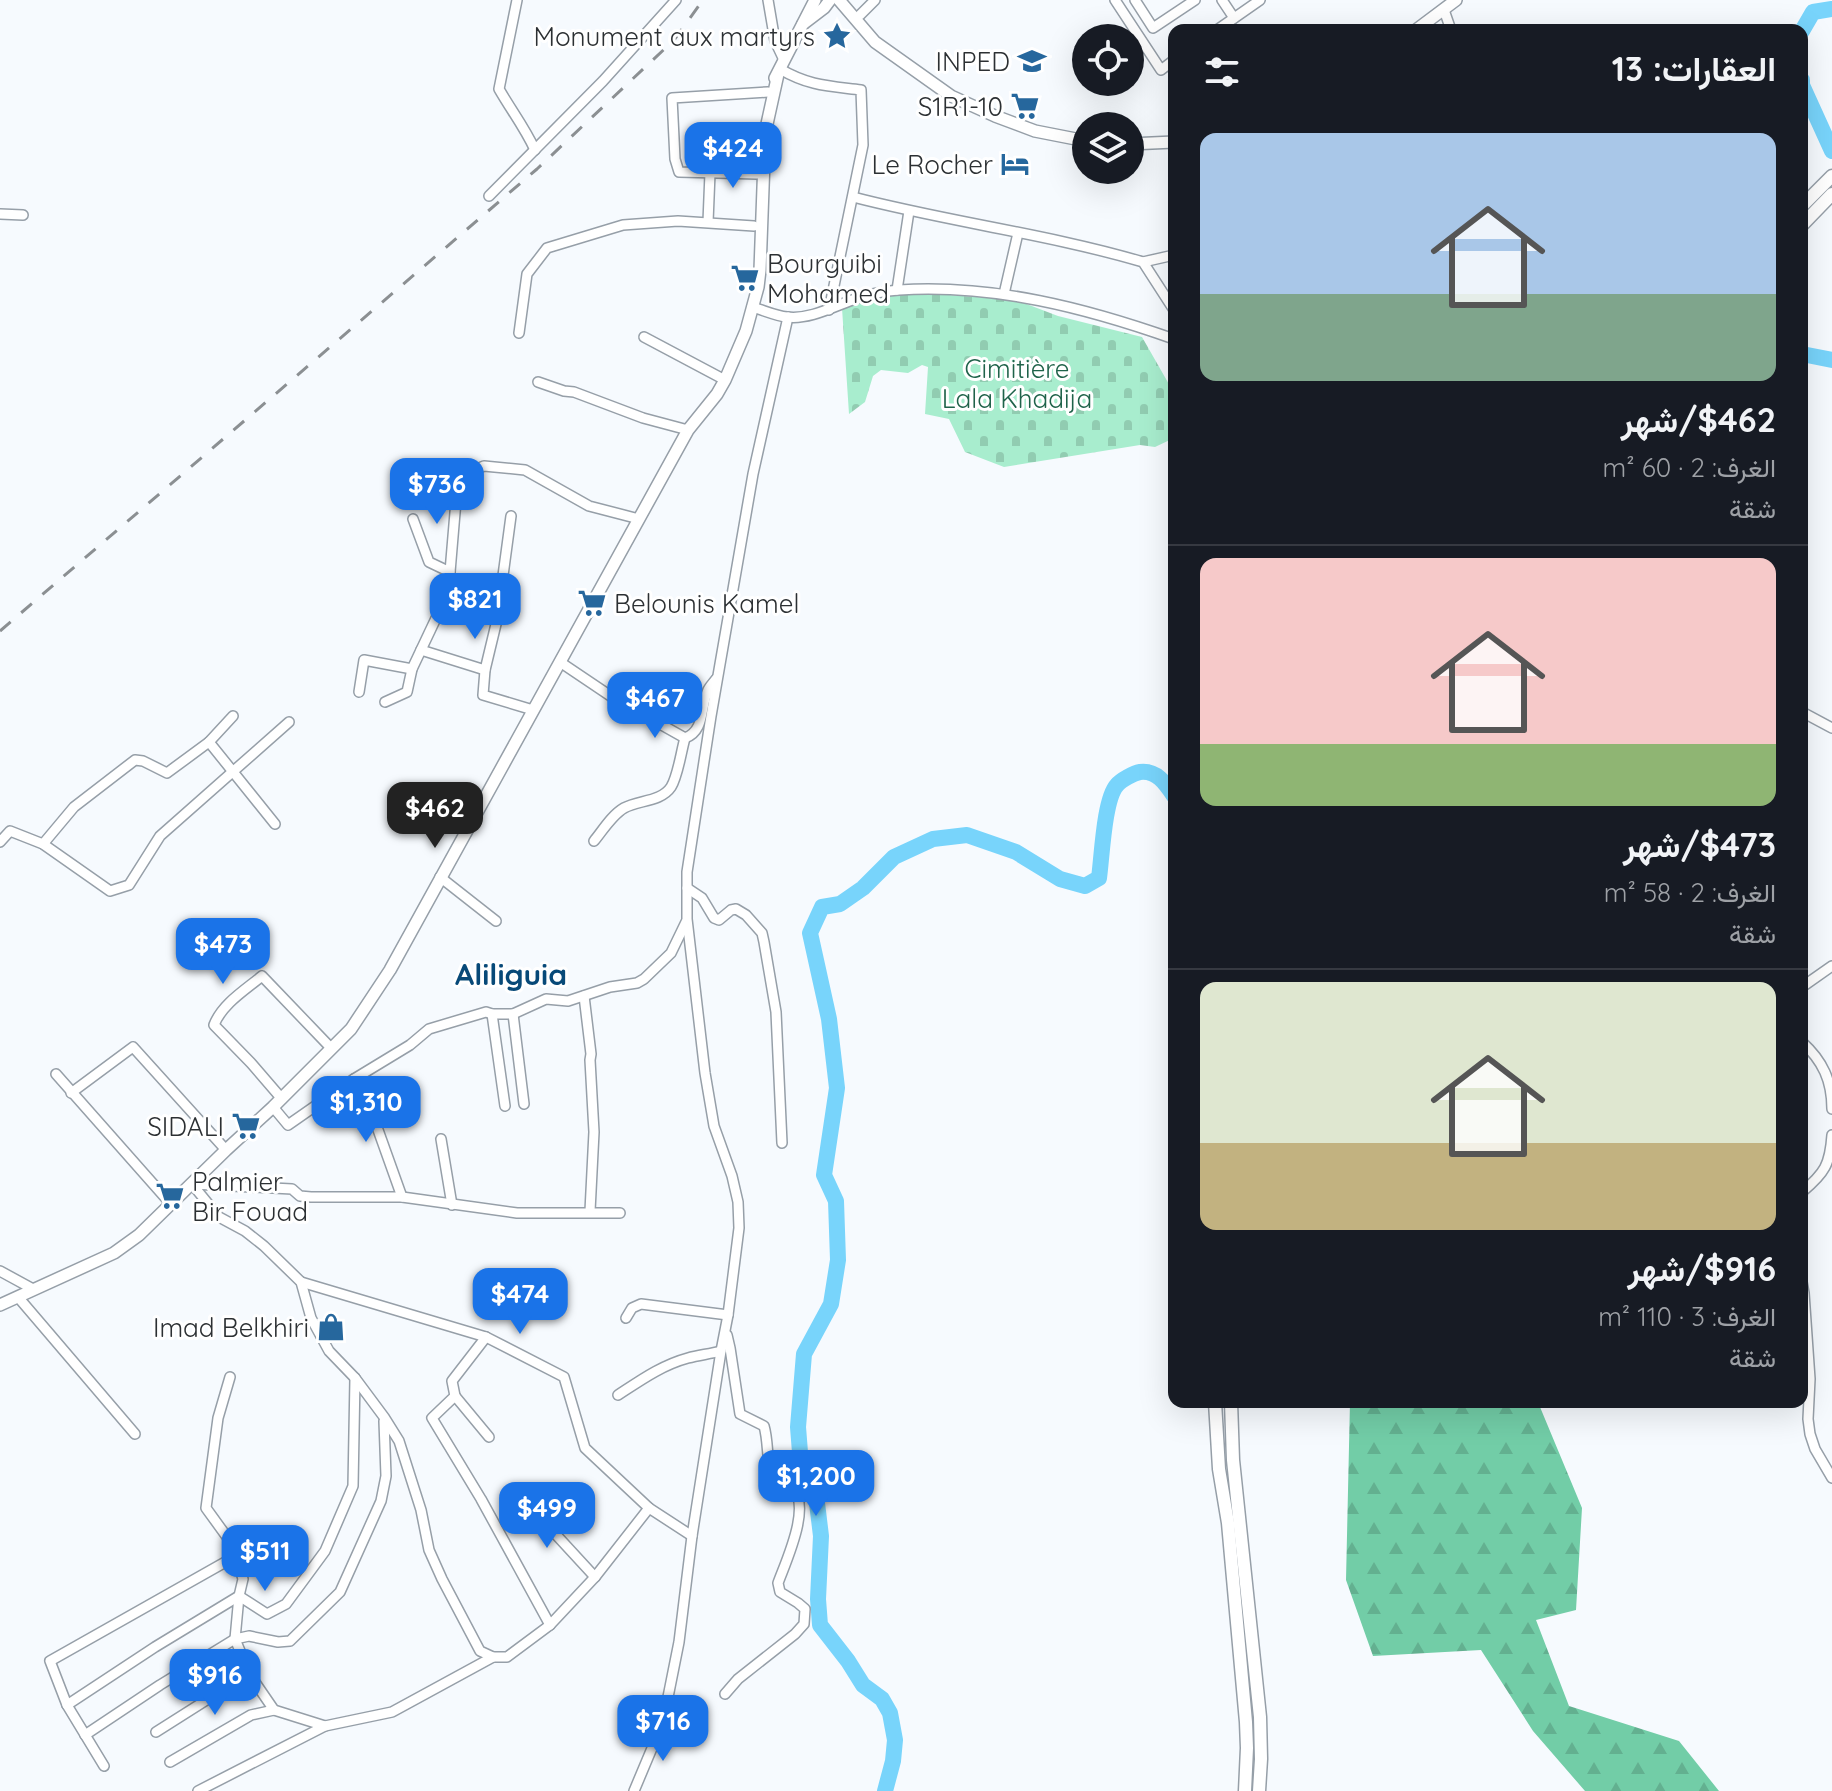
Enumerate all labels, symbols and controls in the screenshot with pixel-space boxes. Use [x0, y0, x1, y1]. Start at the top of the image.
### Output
place label: Monument aux martyrs [533, 20, 815, 53]
place icon: Monument aux martyrs [822, 21, 852, 51]
map controls [1072, 24, 1144, 184]
button: locate [1072, 24, 1144, 96]
place label: INPED [936, 45, 1010, 78]
school or university icon: INPED [1017, 46, 1047, 76]
text: العقارات: 13 [1612, 47, 1776, 90]
icon: filters [1200, 50, 1244, 94]
place label: S1R1-10 [918, 90, 1003, 123]
supermarket icon: S1R1-10 [1010, 91, 1040, 121]
button: layers [1072, 112, 1144, 184]
pin: $424 [686, 122, 780, 190]
text: $424 [703, 131, 763, 164]
place label: Le Rocher [871, 148, 993, 181]
hotel icon: Le Rocher [1000, 149, 1030, 179]
icon: home [1416, 185, 1560, 329]
place label: Bourguibi Mohamed [767, 247, 889, 310]
supermarket icon: Bourguibi Mohamed [730, 263, 760, 293]
park label: Cimitière Lala Khadija [942, 352, 1092, 415]
text: $462/شهر [1621, 398, 1776, 441]
text: الغرف: 2 · 60 m² [1603, 451, 1776, 484]
pin: $736 [390, 458, 484, 526]
text: $736 [408, 467, 466, 500]
text: شقة [1729, 492, 1776, 525]
pin: $821 [428, 573, 522, 641]
text: $821 [448, 582, 502, 615]
place label: Belounis Kamel [614, 587, 799, 620]
supermarket icon: Belounis Kamel [577, 588, 607, 618]
icon: home [1416, 610, 1560, 754]
pin: $467 [608, 672, 702, 740]
text: $467 [625, 681, 685, 714]
pin: $462 [388, 782, 482, 850]
text: $462 [405, 791, 465, 824]
text: $473/شهر [1623, 823, 1776, 866]
text: الغرف: 2 · 58 m² [1604, 876, 1776, 909]
text: شقة [1729, 917, 1776, 950]
pin: $473 [176, 918, 270, 986]
text: $473 [194, 927, 252, 960]
district label: Aliliguia [455, 955, 567, 993]
icon: home [1416, 1034, 1560, 1178]
pin: $1,310 [301, 1076, 431, 1144]
text: $1,310 [330, 1085, 402, 1118]
place label: SIDALI [147, 1110, 224, 1143]
supermarket icon: SIDALI [231, 1111, 261, 1141]
place label: Palmier Bir Fouad [192, 1165, 308, 1228]
supermarket icon: Palmier Bir Fouad [155, 1181, 185, 1211]
text: $916/شهر [1627, 1247, 1776, 1290]
pin: $474 [473, 1268, 567, 1336]
text: $474 [491, 1277, 549, 1310]
text: الغرف: 3 · 110 m² [1598, 1300, 1776, 1333]
place label: Imad Belkhiri [153, 1311, 309, 1344]
shop icon: Imad Belkhiri [316, 1312, 346, 1342]
text: شقة [1729, 1341, 1776, 1374]
pin: $1,200 [751, 1450, 881, 1518]
text: $1,200 [776, 1459, 856, 1492]
pin: $499 [500, 1482, 594, 1550]
text: $499 [517, 1491, 577, 1524]
pin: $511 [218, 1525, 312, 1593]
text: $511 [240, 1534, 290, 1567]
pin: $916 [168, 1649, 262, 1717]
text: $916 [188, 1658, 242, 1691]
pin: $716 [616, 1695, 710, 1763]
text: $716 [635, 1704, 691, 1737]

